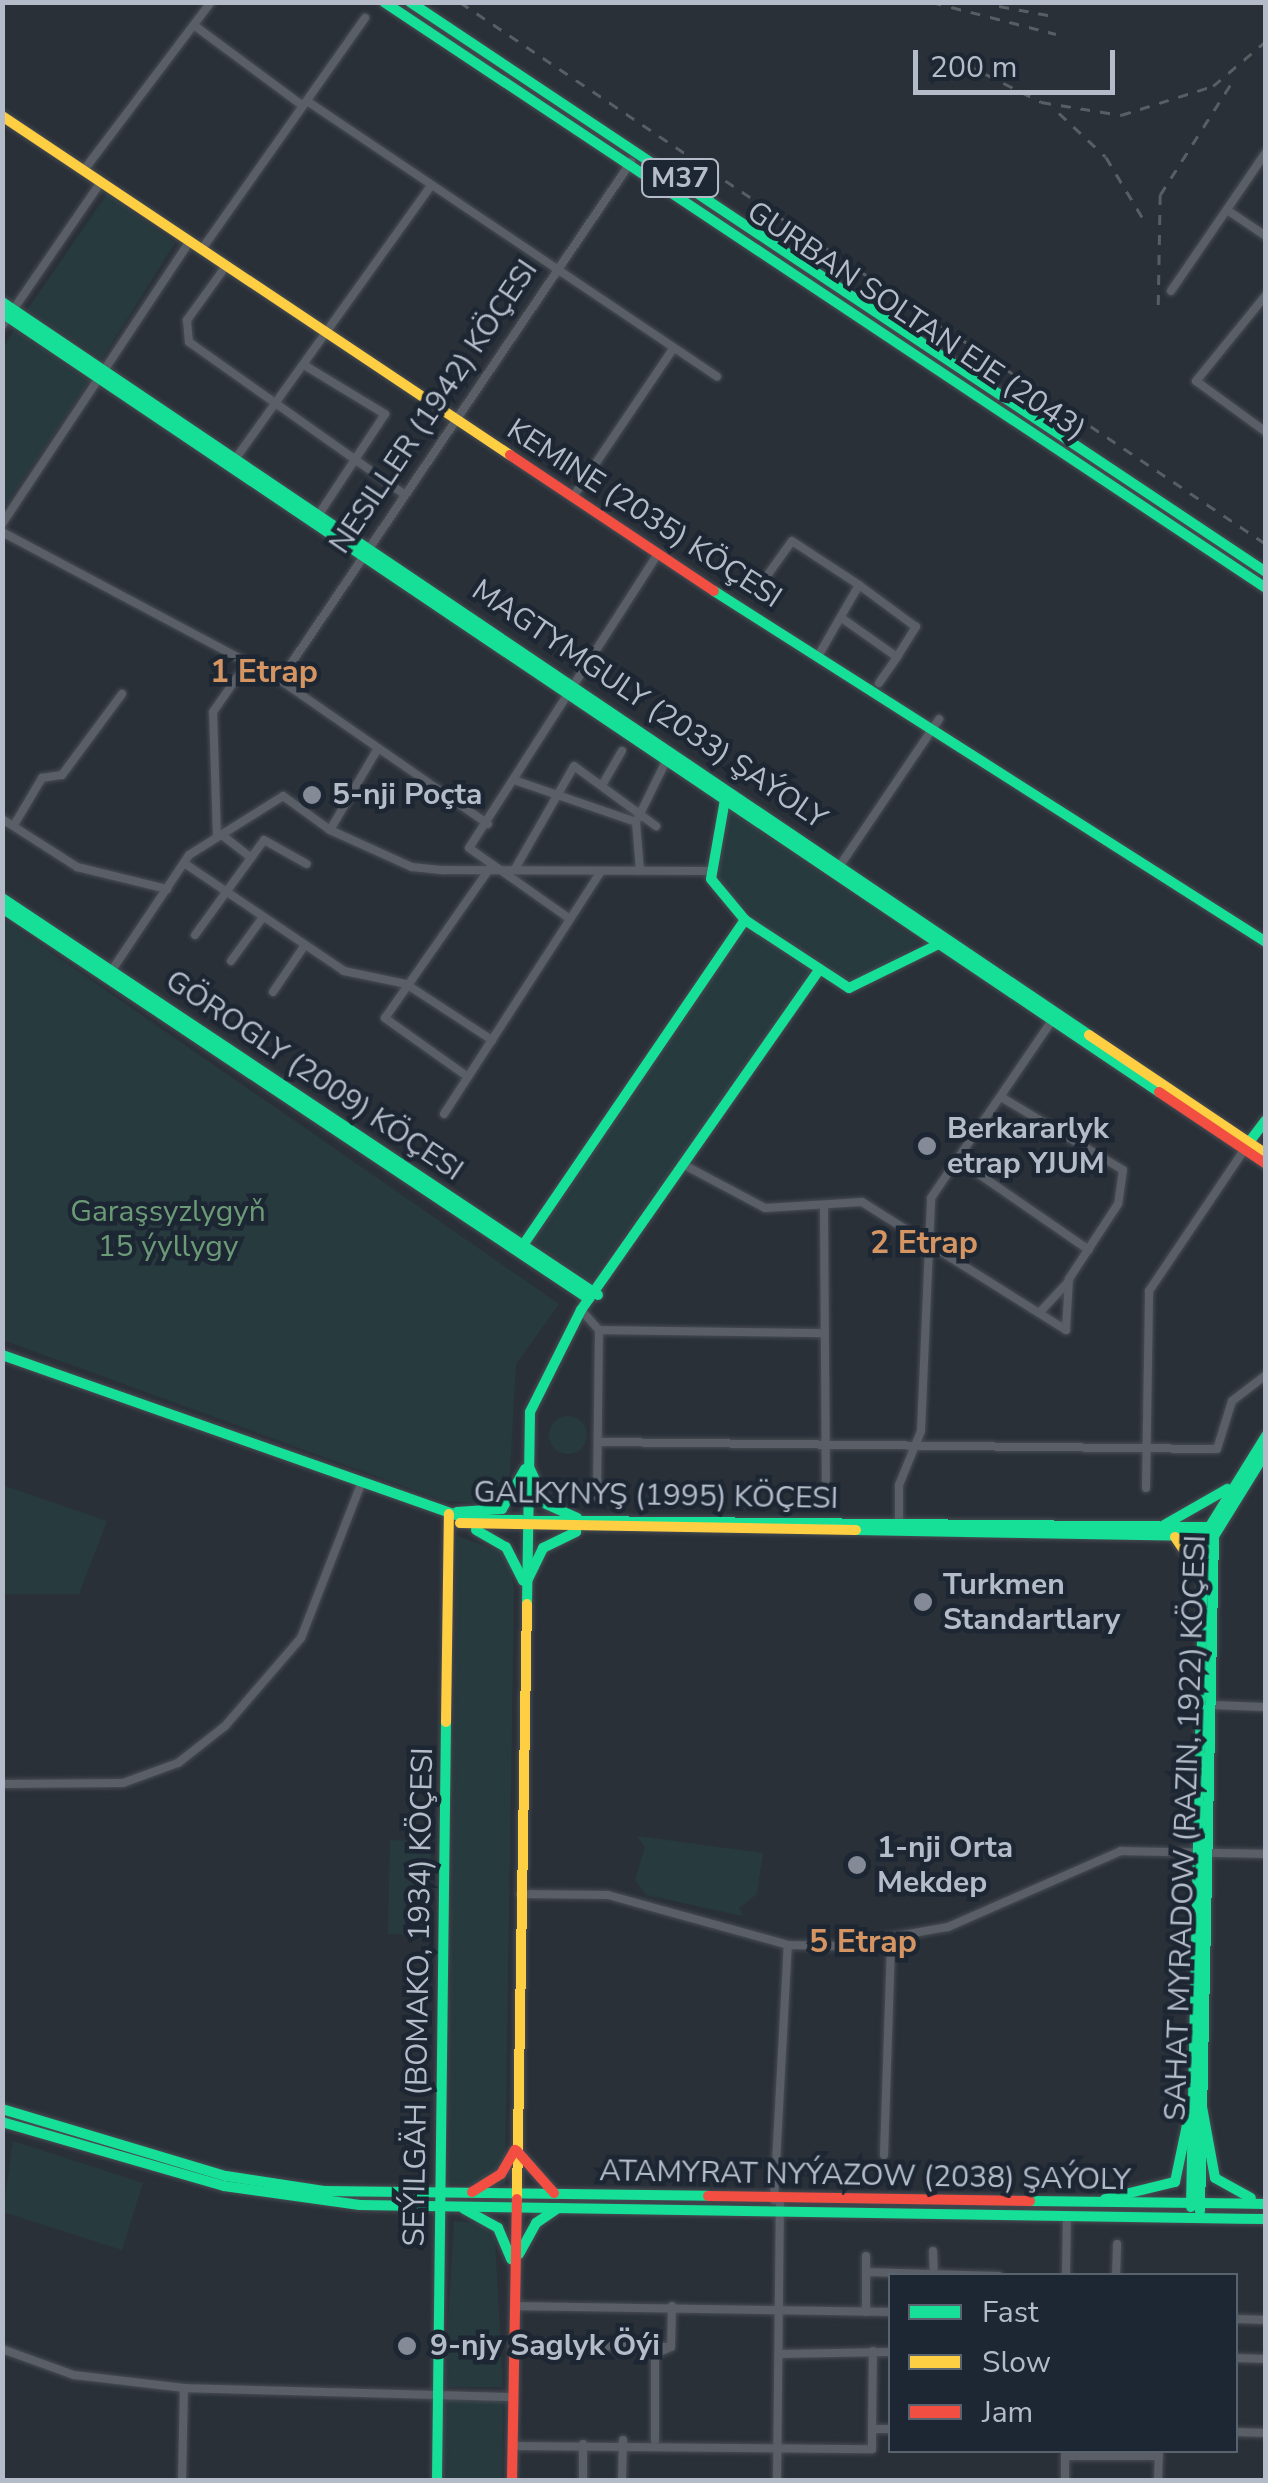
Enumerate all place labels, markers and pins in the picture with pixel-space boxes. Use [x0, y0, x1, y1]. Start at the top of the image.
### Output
place label: 5-nji Poçta [332, 777, 482, 813]
marker: 5-nji Poçta [301, 784, 323, 806]
place label: Berkararlyk etrap YJUM [947, 1111, 1109, 1182]
marker: Berkararlyk etrap YJUM [916, 1135, 938, 1157]
place label: Turkmen Standartlary [943, 1567, 1120, 1638]
marker: Turkmen Standartlary [912, 1591, 934, 1613]
place label: 1-nji Orta Mekdep [877, 1830, 1013, 1900]
marker: 1-nji Orta Mekdep [846, 1854, 868, 1876]
place label: 9-njy Saglyk Öýi [430, 2328, 660, 2364]
marker: 9-njy Saglyk Öýi [394, 2333, 420, 2359]

